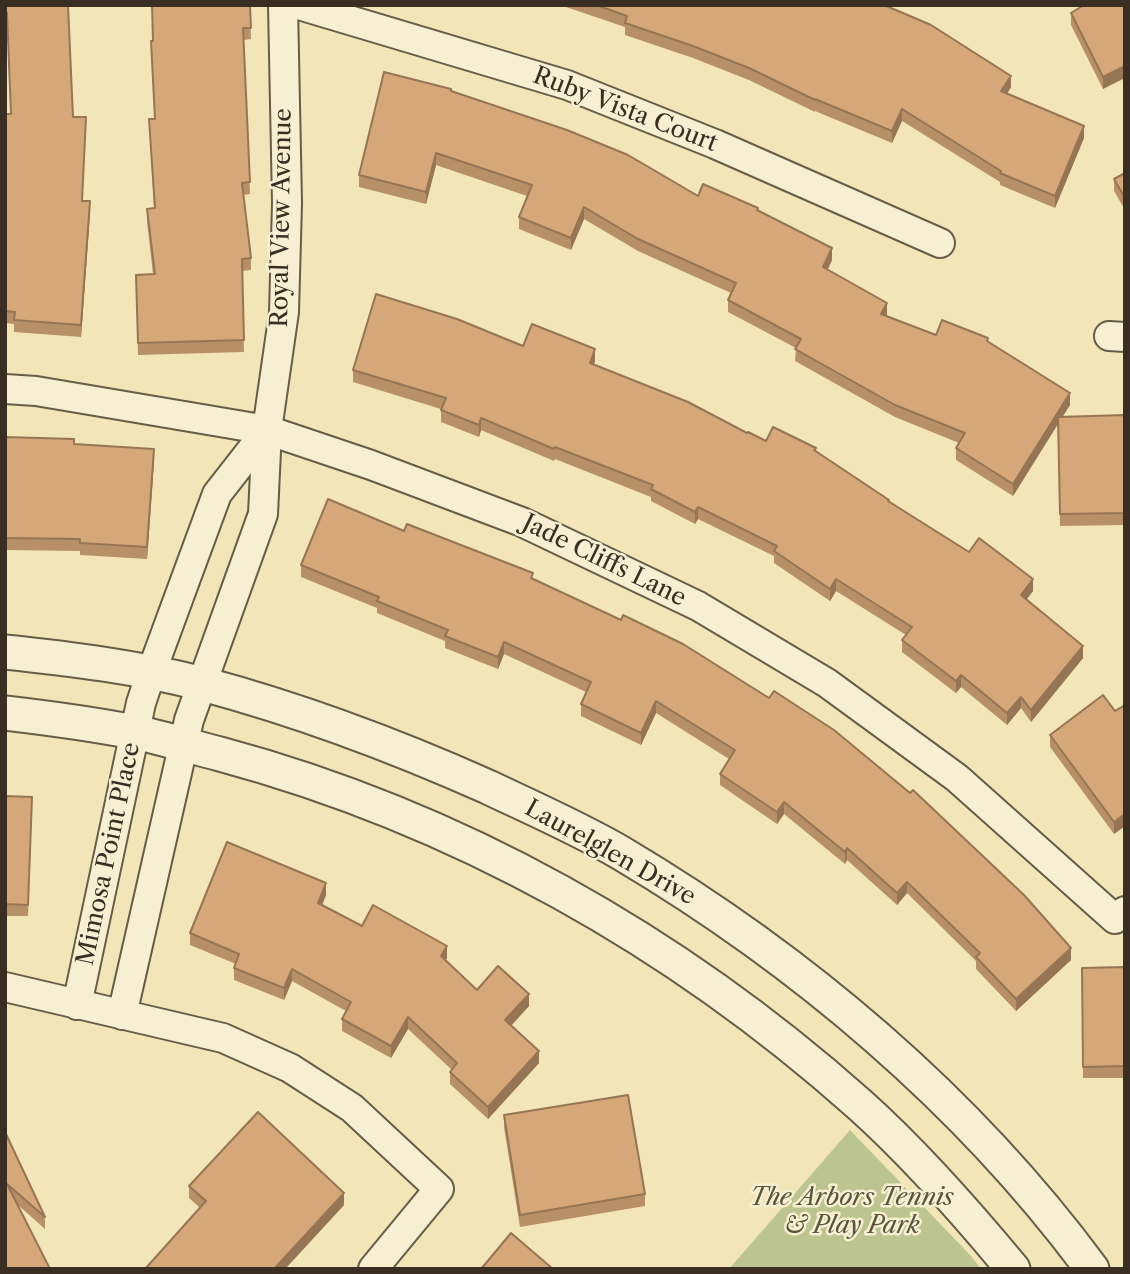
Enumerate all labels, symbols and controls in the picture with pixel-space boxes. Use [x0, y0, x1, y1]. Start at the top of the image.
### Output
street label: Ruby Vista Court [529, 62, 721, 158]
street label: Royal View Avenue [266, 108, 298, 328]
street label: Jade Cliffs Lane [518, 509, 690, 613]
street label: Mimosa Point Place [71, 740, 147, 968]
street label: Laurelglen Drive [520, 794, 700, 912]
park label: The Arbors Tennis & Play Park [750, 1184, 954, 1240]

